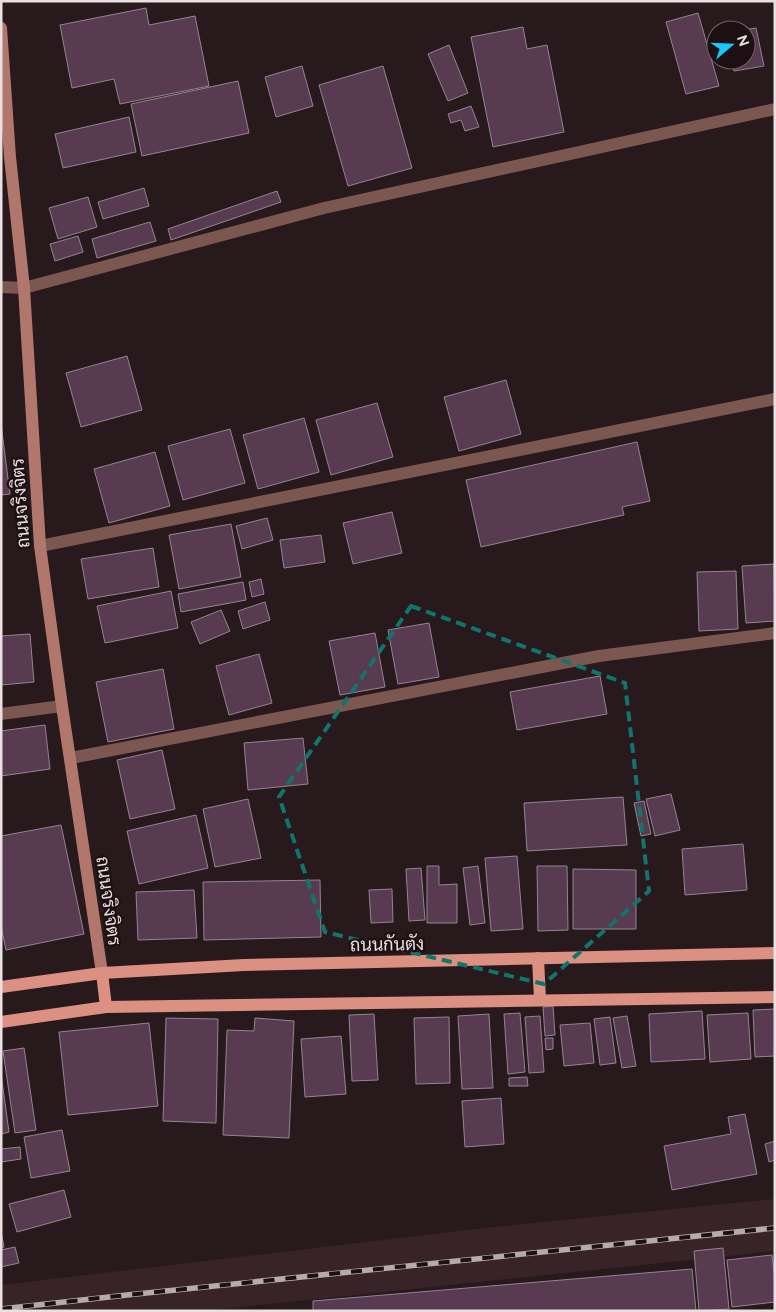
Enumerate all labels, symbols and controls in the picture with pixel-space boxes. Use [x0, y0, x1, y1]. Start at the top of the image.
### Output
north arrow [706, 20, 756, 70]
text: N [734, 33, 753, 48]
street label: ถนนจริงจิตร [6, 457, 34, 549]
street label: ถนนจริงจิตร [92, 855, 126, 947]
street label: ถนนกันตัง [350, 933, 424, 955]

